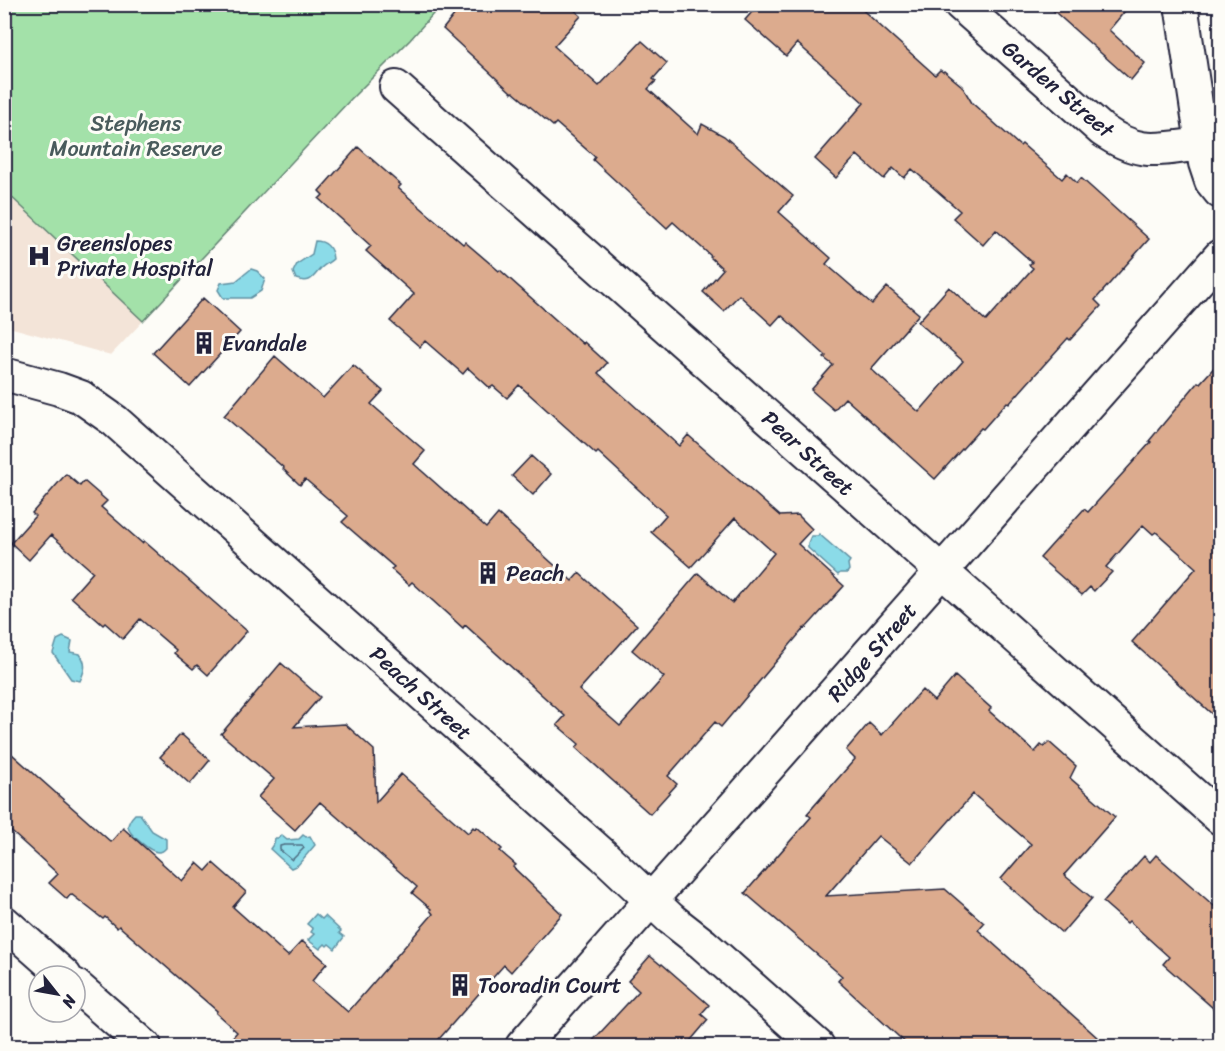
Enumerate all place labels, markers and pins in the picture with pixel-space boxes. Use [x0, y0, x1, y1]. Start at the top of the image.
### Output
place label: Greenslopes Private Hospital [57, 224, 213, 288]
hospital icon: Greenslopes Private Hospital [26, 243, 52, 269]
place label: Evandale [222, 324, 307, 363]
building icon: Evandale [191, 330, 217, 356]
place label: Peach [506, 554, 564, 593]
building icon: Peach [475, 560, 501, 586]
place label: Tooradin Court [478, 966, 622, 1005]
building icon: Tooradin Court [447, 972, 473, 998]

